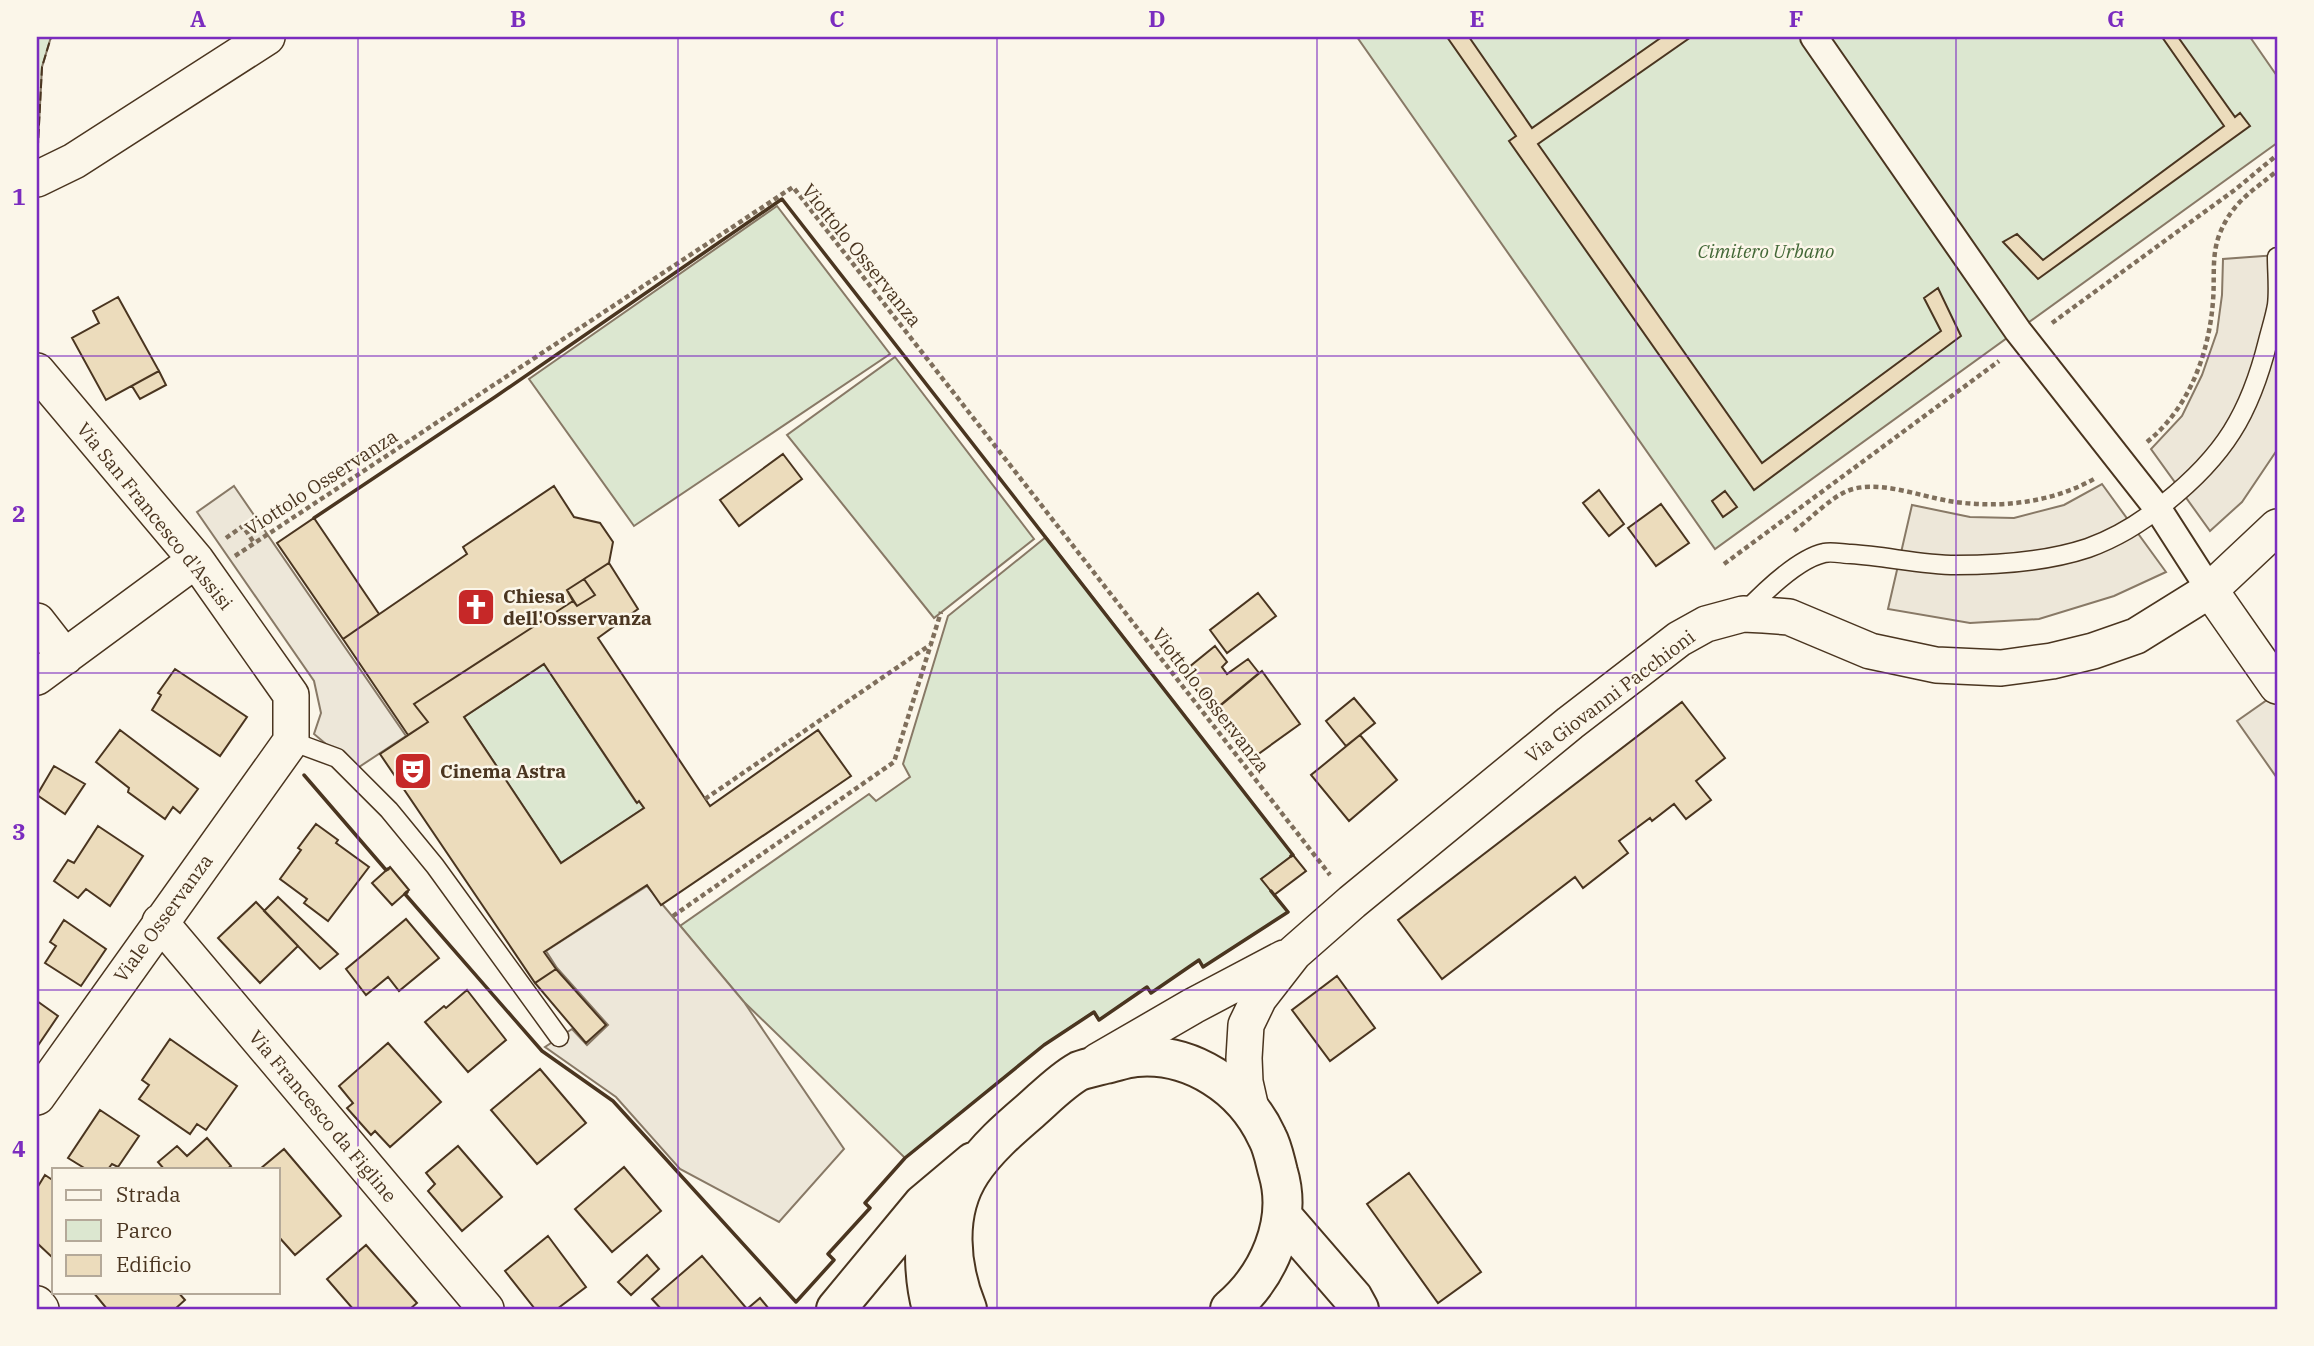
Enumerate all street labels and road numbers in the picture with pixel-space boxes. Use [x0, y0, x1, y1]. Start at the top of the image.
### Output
street label: Viottolo Osservanza [797, 179, 927, 331]
street label: Via San Francesco d'Assisi [72, 417, 238, 615]
street label: Viottolo Osservanza [240, 424, 402, 540]
street label: Viottolo Osservanza [1147, 623, 1275, 777]
street label: Via Giovanni Pacchioni [1520, 624, 1700, 768]
street label: Viale Osservanza [108, 849, 218, 987]
street label: Via Francesco da Figline [244, 1025, 402, 1207]

